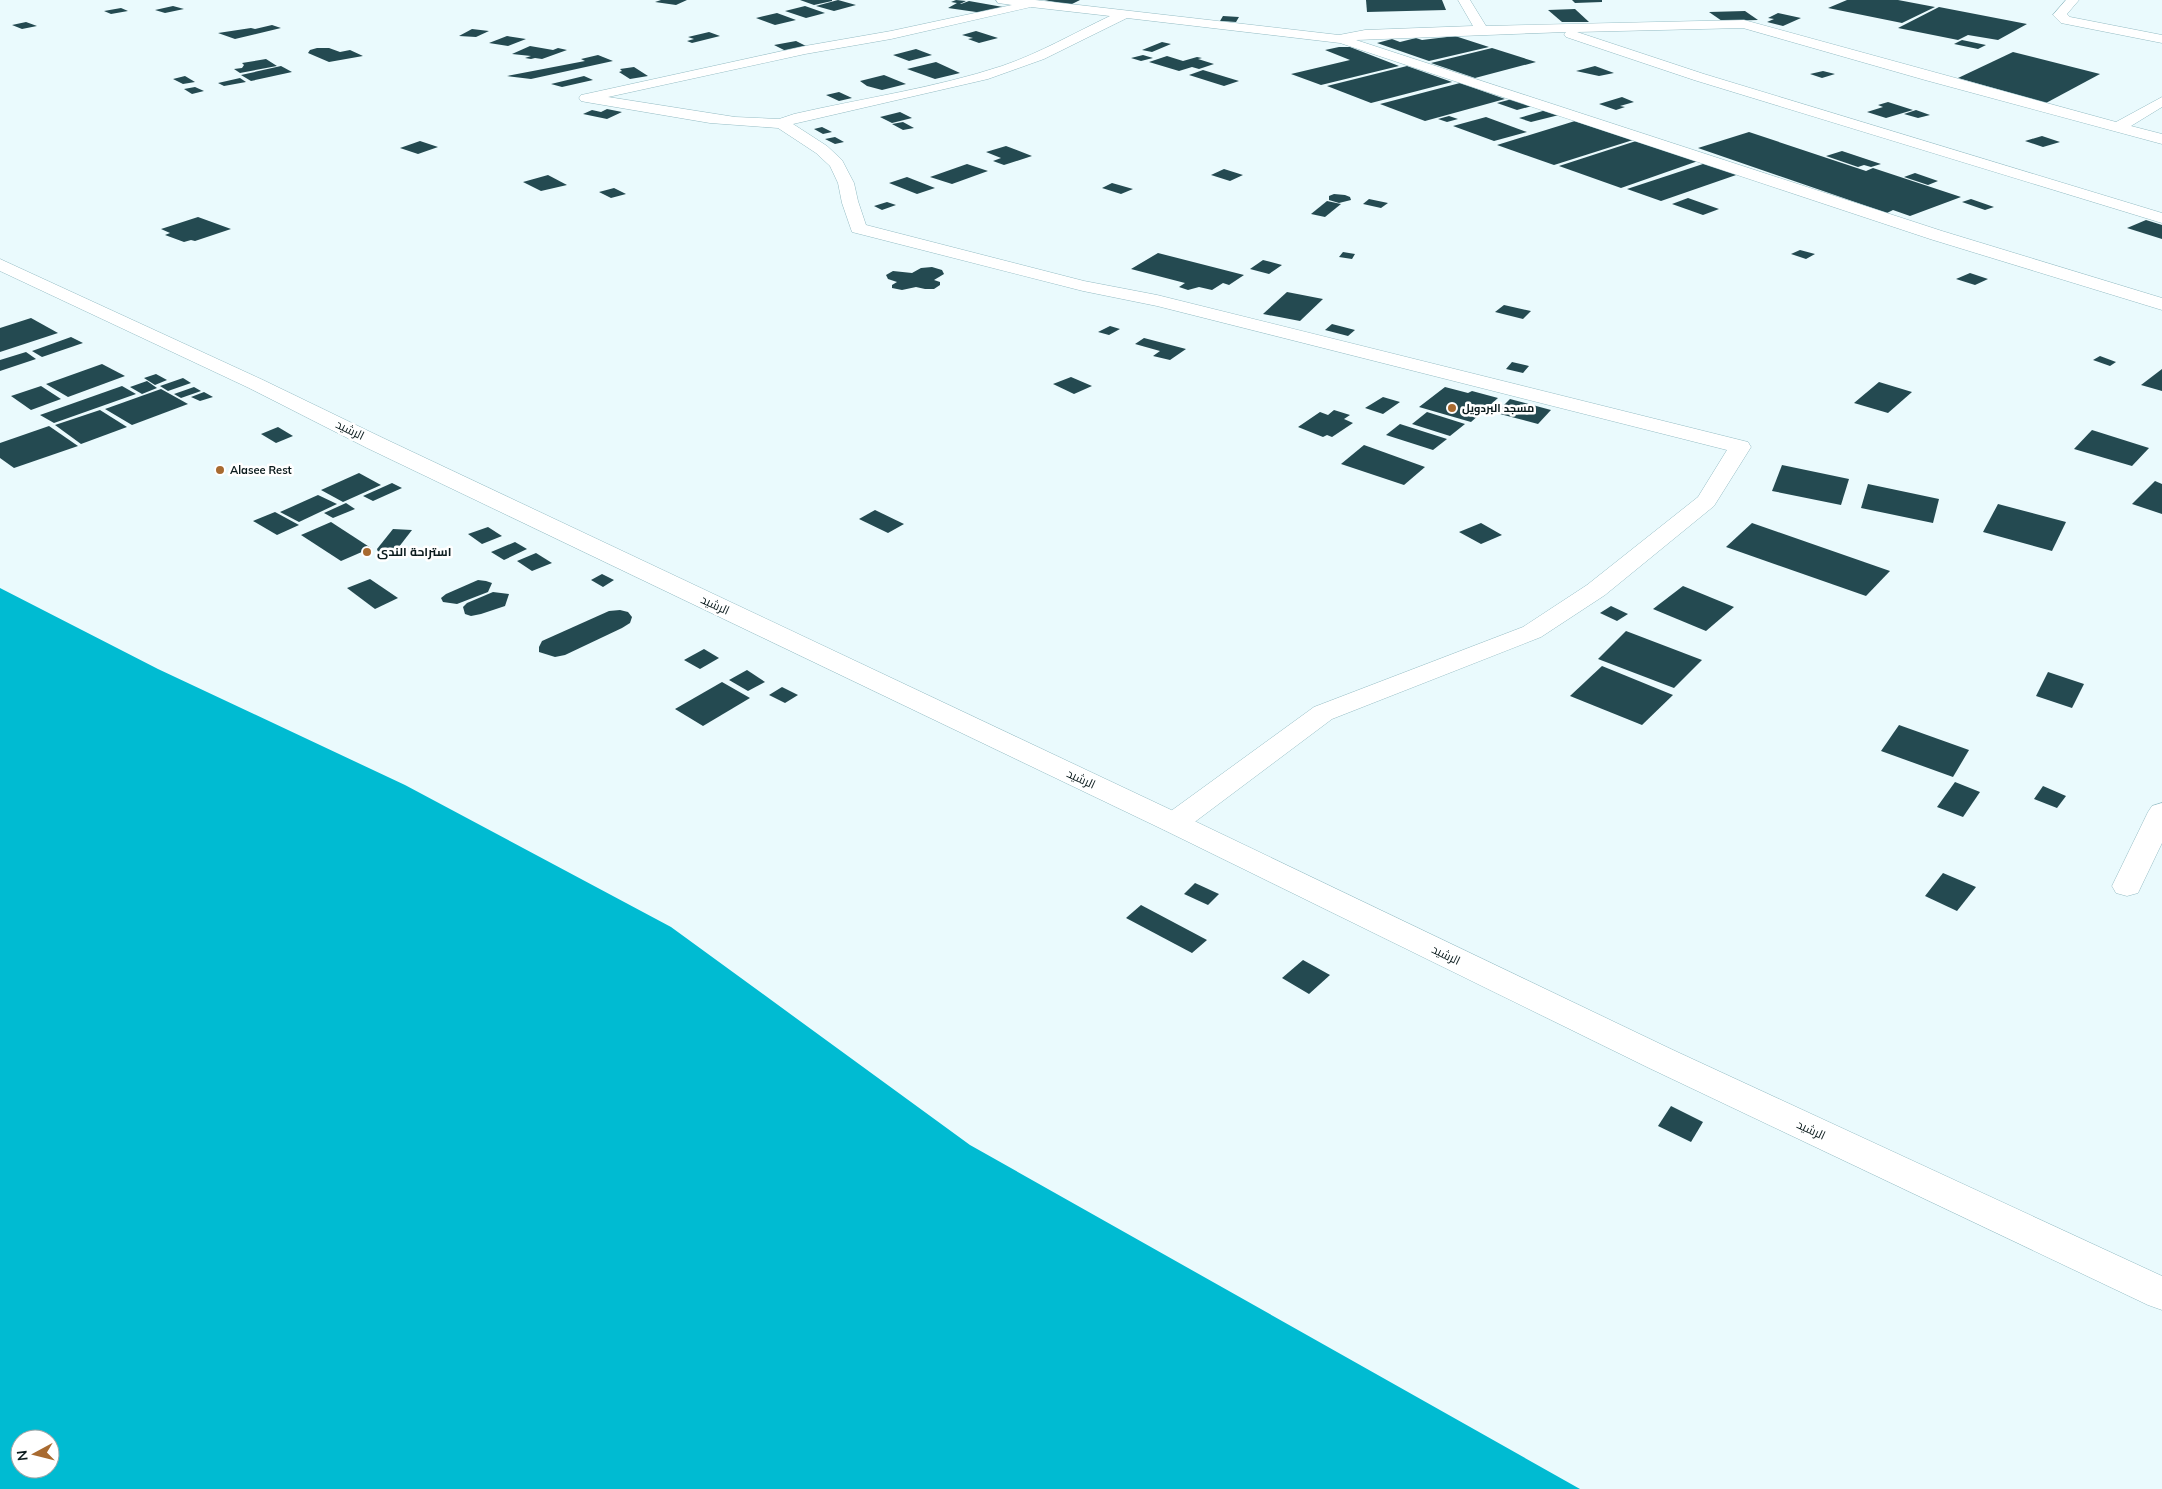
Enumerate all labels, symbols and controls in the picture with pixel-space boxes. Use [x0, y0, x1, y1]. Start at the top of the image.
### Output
place label: مسجد البردويل [1462, 401, 1534, 416]
marker: مسجد البردويل [1446, 402, 1458, 414]
street label: الرشيد [333, 416, 367, 443]
place label: Alasee Rest [230, 463, 292, 477]
marker: Alasee Rest [214, 464, 226, 476]
place label: استراحة الندى [377, 544, 451, 560]
marker: استراحة الندى [361, 546, 373, 558]
street label: الرشيد [698, 591, 732, 618]
street label: الرشيد [1064, 765, 1098, 792]
street label: الرشيد [1429, 941, 1463, 968]
street label: الرشيد [1794, 1116, 1828, 1143]
north arrow [10, 1429, 60, 1479]
text: N [13, 1449, 32, 1462]

